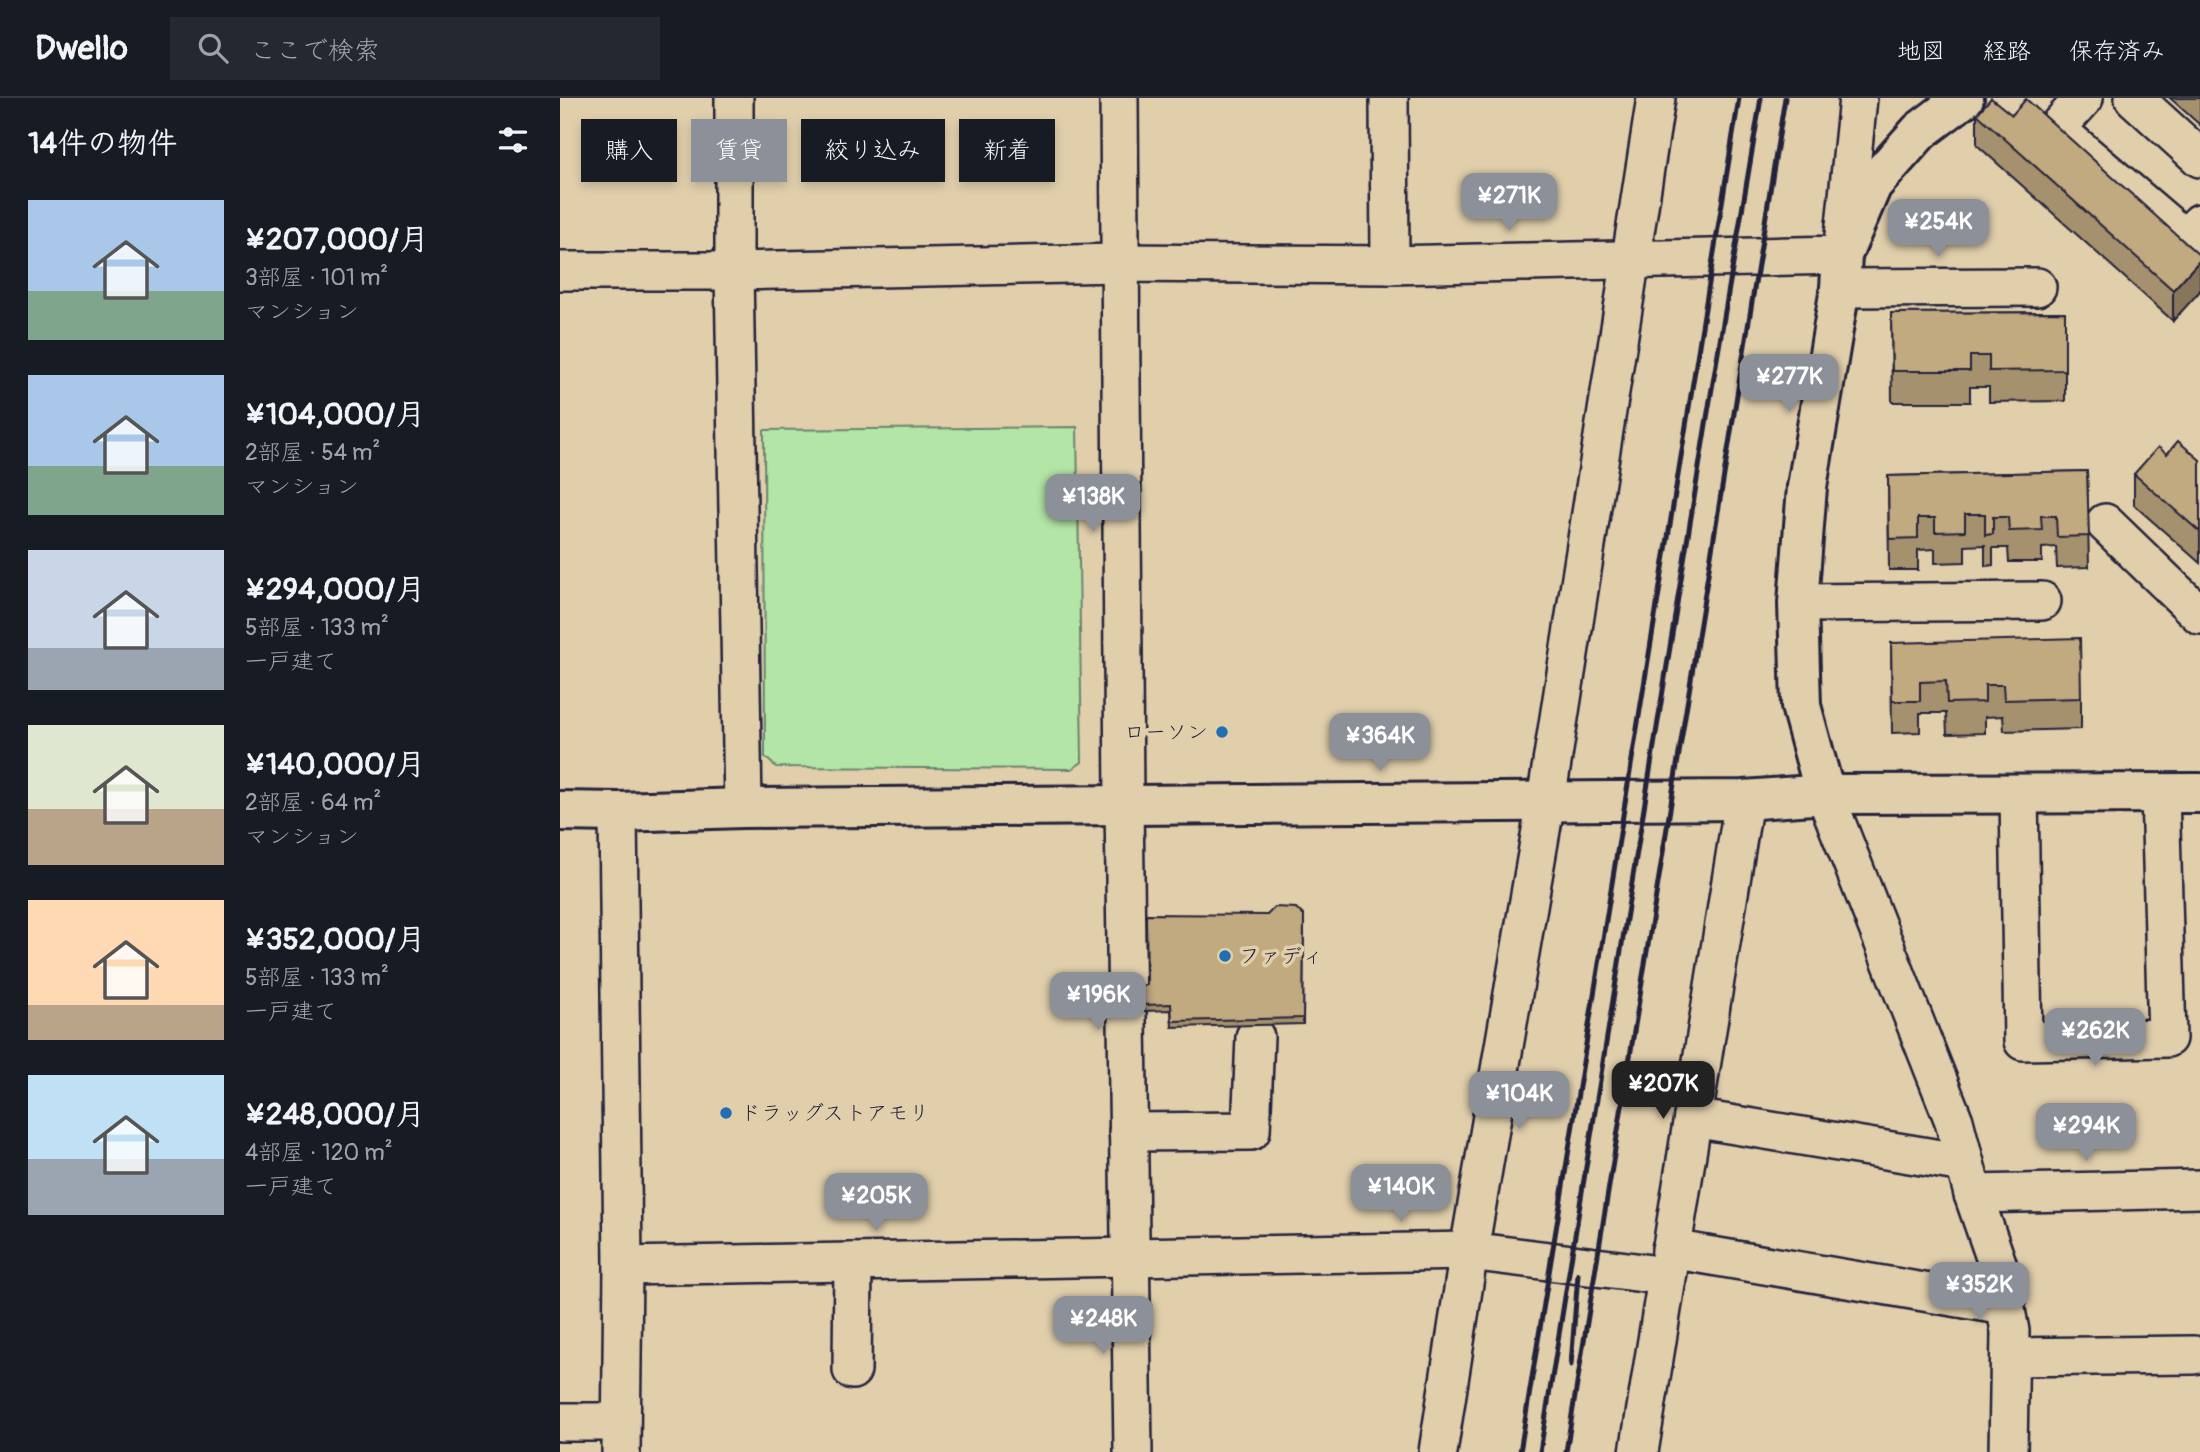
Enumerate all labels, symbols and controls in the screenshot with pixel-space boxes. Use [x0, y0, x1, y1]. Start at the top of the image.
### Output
search box [170, 17, 660, 80]
text: Dwello [35, 28, 128, 69]
icon: search [194, 29, 232, 67]
text: ここで検索 [250, 35, 380, 67]
text: 地図 [1897, 37, 1945, 66]
text: 経路 [1983, 37, 2031, 66]
text: 保存済み [2069, 37, 2165, 66]
chip: 購入 [581, 119, 677, 182]
chip: 賃貸 [691, 119, 787, 182]
chip: 絞り込み [801, 119, 945, 182]
chip: 新着 [959, 119, 1055, 182]
icon: filters [494, 121, 532, 159]
text: 14件の物件 [28, 125, 177, 162]
pin: ¥271K [1460, 174, 1558, 233]
text: ¥271K [1477, 181, 1541, 210]
pin: ¥254K [1889, 200, 1987, 259]
text: ¥254K [1904, 207, 1972, 236]
text: ¥207,000/月 [245, 221, 429, 258]
icon: home [84, 228, 168, 312]
text: 3部屋 · 101 m² [245, 263, 388, 292]
text: マンション [245, 297, 359, 326]
pin: ¥277K [1740, 354, 1838, 414]
text: ¥277K [1755, 362, 1823, 391]
text: ¥104,000/月 [245, 396, 425, 433]
icon: home [84, 403, 168, 487]
text: 2部屋 · 54 m² [245, 438, 380, 467]
text: マンション [245, 472, 359, 501]
pin: ¥138K [1044, 474, 1142, 534]
text: ¥138K [1061, 482, 1125, 511]
text: ¥294,000/月 [245, 571, 425, 608]
icon: home [84, 578, 168, 662]
text: 5部屋 · 133 m² [245, 613, 389, 642]
text: 一戸建て [245, 647, 337, 676]
pin: ¥364K [1331, 714, 1429, 773]
place label: ローソン [1124, 719, 1208, 746]
text: ¥364K [1345, 721, 1415, 750]
marker: ローソン [1214, 724, 1230, 740]
text: ¥140,000/月 [245, 746, 425, 783]
icon: home [84, 753, 168, 837]
text: 2部屋 · 64 m² [245, 788, 381, 817]
text: マンション [245, 822, 359, 851]
text: ¥352,000/月 [245, 921, 425, 958]
icon: home [84, 928, 168, 1012]
place label: ファディ [1239, 943, 1323, 970]
marker: ファディ [1217, 948, 1233, 964]
text: 5部屋 · 133 m² [245, 963, 389, 992]
pin: ¥196K [1049, 972, 1147, 1032]
text: ¥196K [1066, 980, 1130, 1009]
text: 一戸建て [245, 997, 337, 1026]
pin: ¥262K [2046, 1009, 2144, 1068]
text: ¥262K [2061, 1016, 2129, 1045]
pin: ¥207K [1614, 1062, 1712, 1121]
text: ¥207K [1628, 1069, 1698, 1098]
pin: ¥104K [1470, 1072, 1568, 1131]
text: ¥104K [1485, 1079, 1553, 1108]
text: ¥248,000/月 [245, 1096, 425, 1133]
place label: ドラッグストアモリ [740, 1100, 929, 1127]
icon: home [84, 1103, 168, 1187]
pin: ¥294K [2037, 1104, 2135, 1163]
marker: ドラッグストアモリ [718, 1105, 734, 1121]
text: ¥294K [2052, 1111, 2120, 1140]
text: 4部屋 · 120 m² [245, 1138, 393, 1167]
pin: ¥140K [1352, 1164, 1450, 1224]
text: 一戸建て [245, 1172, 337, 1201]
text: ¥140K [1367, 1172, 1435, 1201]
pin: ¥205K [827, 1174, 925, 1233]
text: ¥205K [841, 1181, 911, 1210]
pin: ¥352K [1930, 1262, 2028, 1322]
text: ¥352K [1945, 1270, 2013, 1299]
pin: ¥248K [1054, 1296, 1152, 1356]
text: ¥248K [1069, 1304, 1137, 1333]

